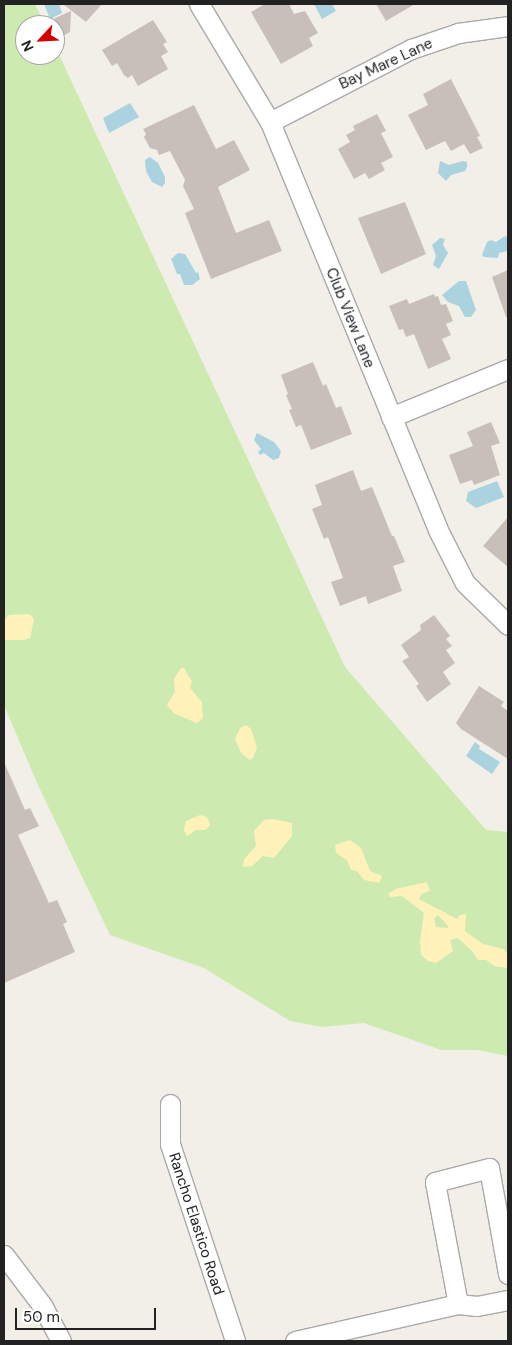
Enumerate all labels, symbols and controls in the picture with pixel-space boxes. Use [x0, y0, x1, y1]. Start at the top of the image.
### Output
north arrow [15, 15, 65, 65]
street label: Bay Mare Lane [336, 34, 436, 94]
text: N [17, 37, 38, 54]
street label: Club View Lane [322, 265, 378, 371]
street label: Rancho Elastico Road [164, 1151, 228, 1297]
scale bar [18, 1298, 159, 1330]
text: 50 m [23, 1307, 60, 1327]

